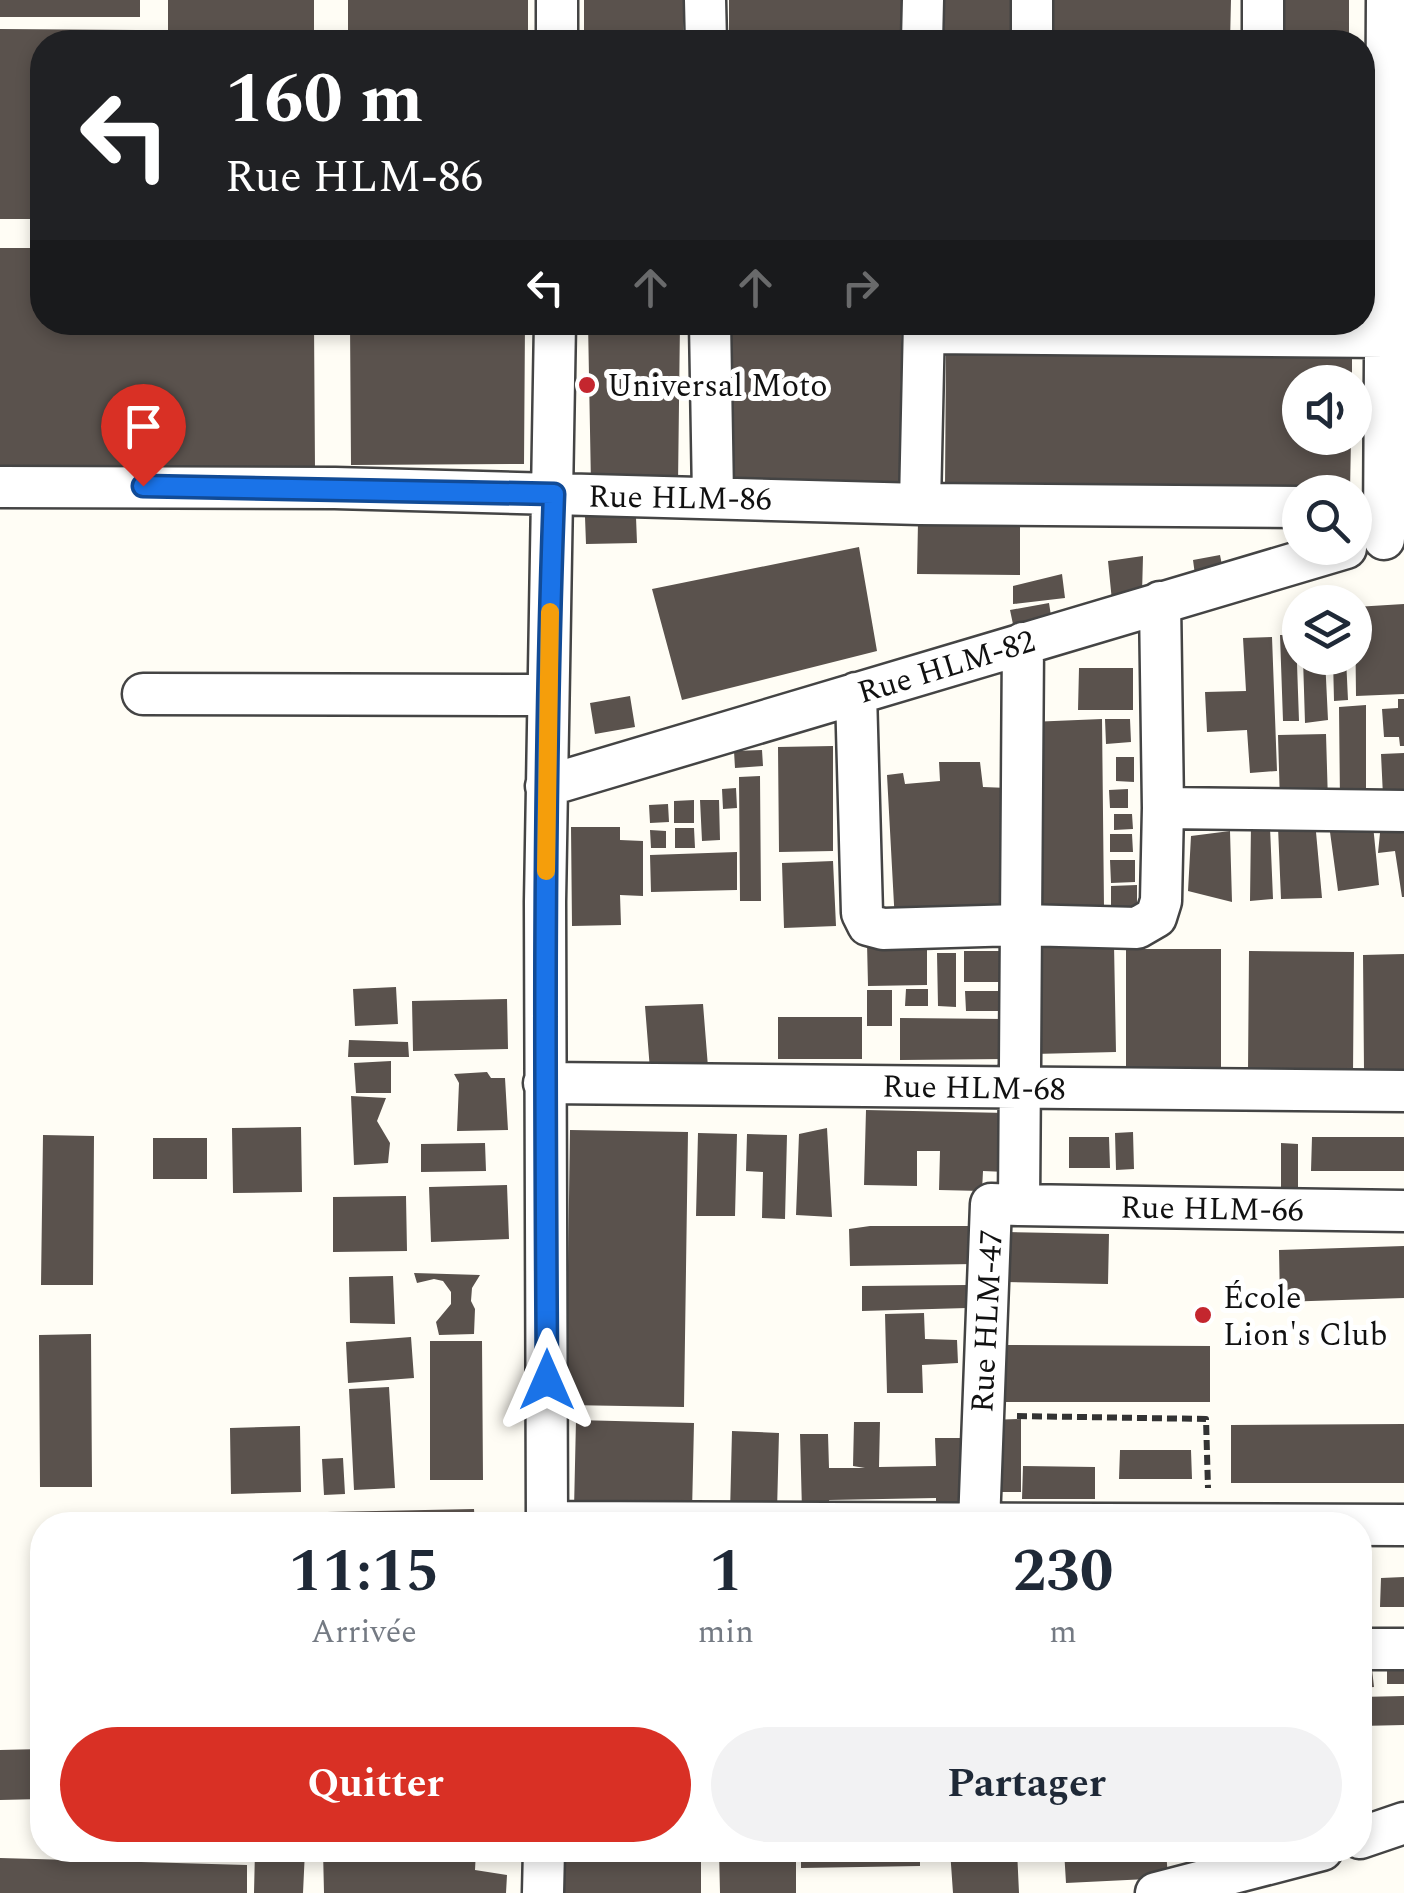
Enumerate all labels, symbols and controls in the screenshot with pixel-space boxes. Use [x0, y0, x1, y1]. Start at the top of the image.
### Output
text: 160 m [225, 47, 423, 153]
icon: left [60, 70, 190, 200]
text: Rue HLM-86 [225, 143, 483, 212]
icon: left [518, 260, 573, 315]
icon: ahead [623, 260, 678, 315]
icon: ahead [728, 260, 783, 315]
icon: right [833, 260, 888, 315]
place label: Universal Moto [607, 362, 828, 411]
map controls [1282, 365, 1372, 675]
button: sound [1282, 365, 1372, 455]
marker: Universal Moto [576, 374, 598, 396]
pin [101, 384, 186, 487]
icon: arrive [116, 399, 171, 454]
street label: Rue HLM-86 [588, 472, 772, 525]
button: search [1282, 475, 1372, 565]
button: layers [1282, 585, 1372, 675]
street label: Rue HLM-82 [852, 617, 1041, 718]
street label: Rue HLM-68 [882, 1062, 1066, 1115]
street label: Rue HLM-66 [1120, 1183, 1304, 1236]
street label: Rue HLM-47 [958, 1228, 1017, 1414]
place label: École Lion's Club [1223, 1274, 1387, 1360]
marker: École Lion's Club [1192, 1304, 1214, 1326]
position arrow [495, 1328, 599, 1432]
text: 11:15 [289, 1526, 439, 1618]
text: 1 [709, 1526, 743, 1618]
text: 230 [1012, 1526, 1113, 1618]
text: Arrivée [311, 1608, 417, 1657]
text: min [698, 1608, 754, 1657]
text: m [1049, 1608, 1077, 1657]
button: Quitter [60, 1727, 691, 1842]
button: Partager [711, 1727, 1342, 1842]

